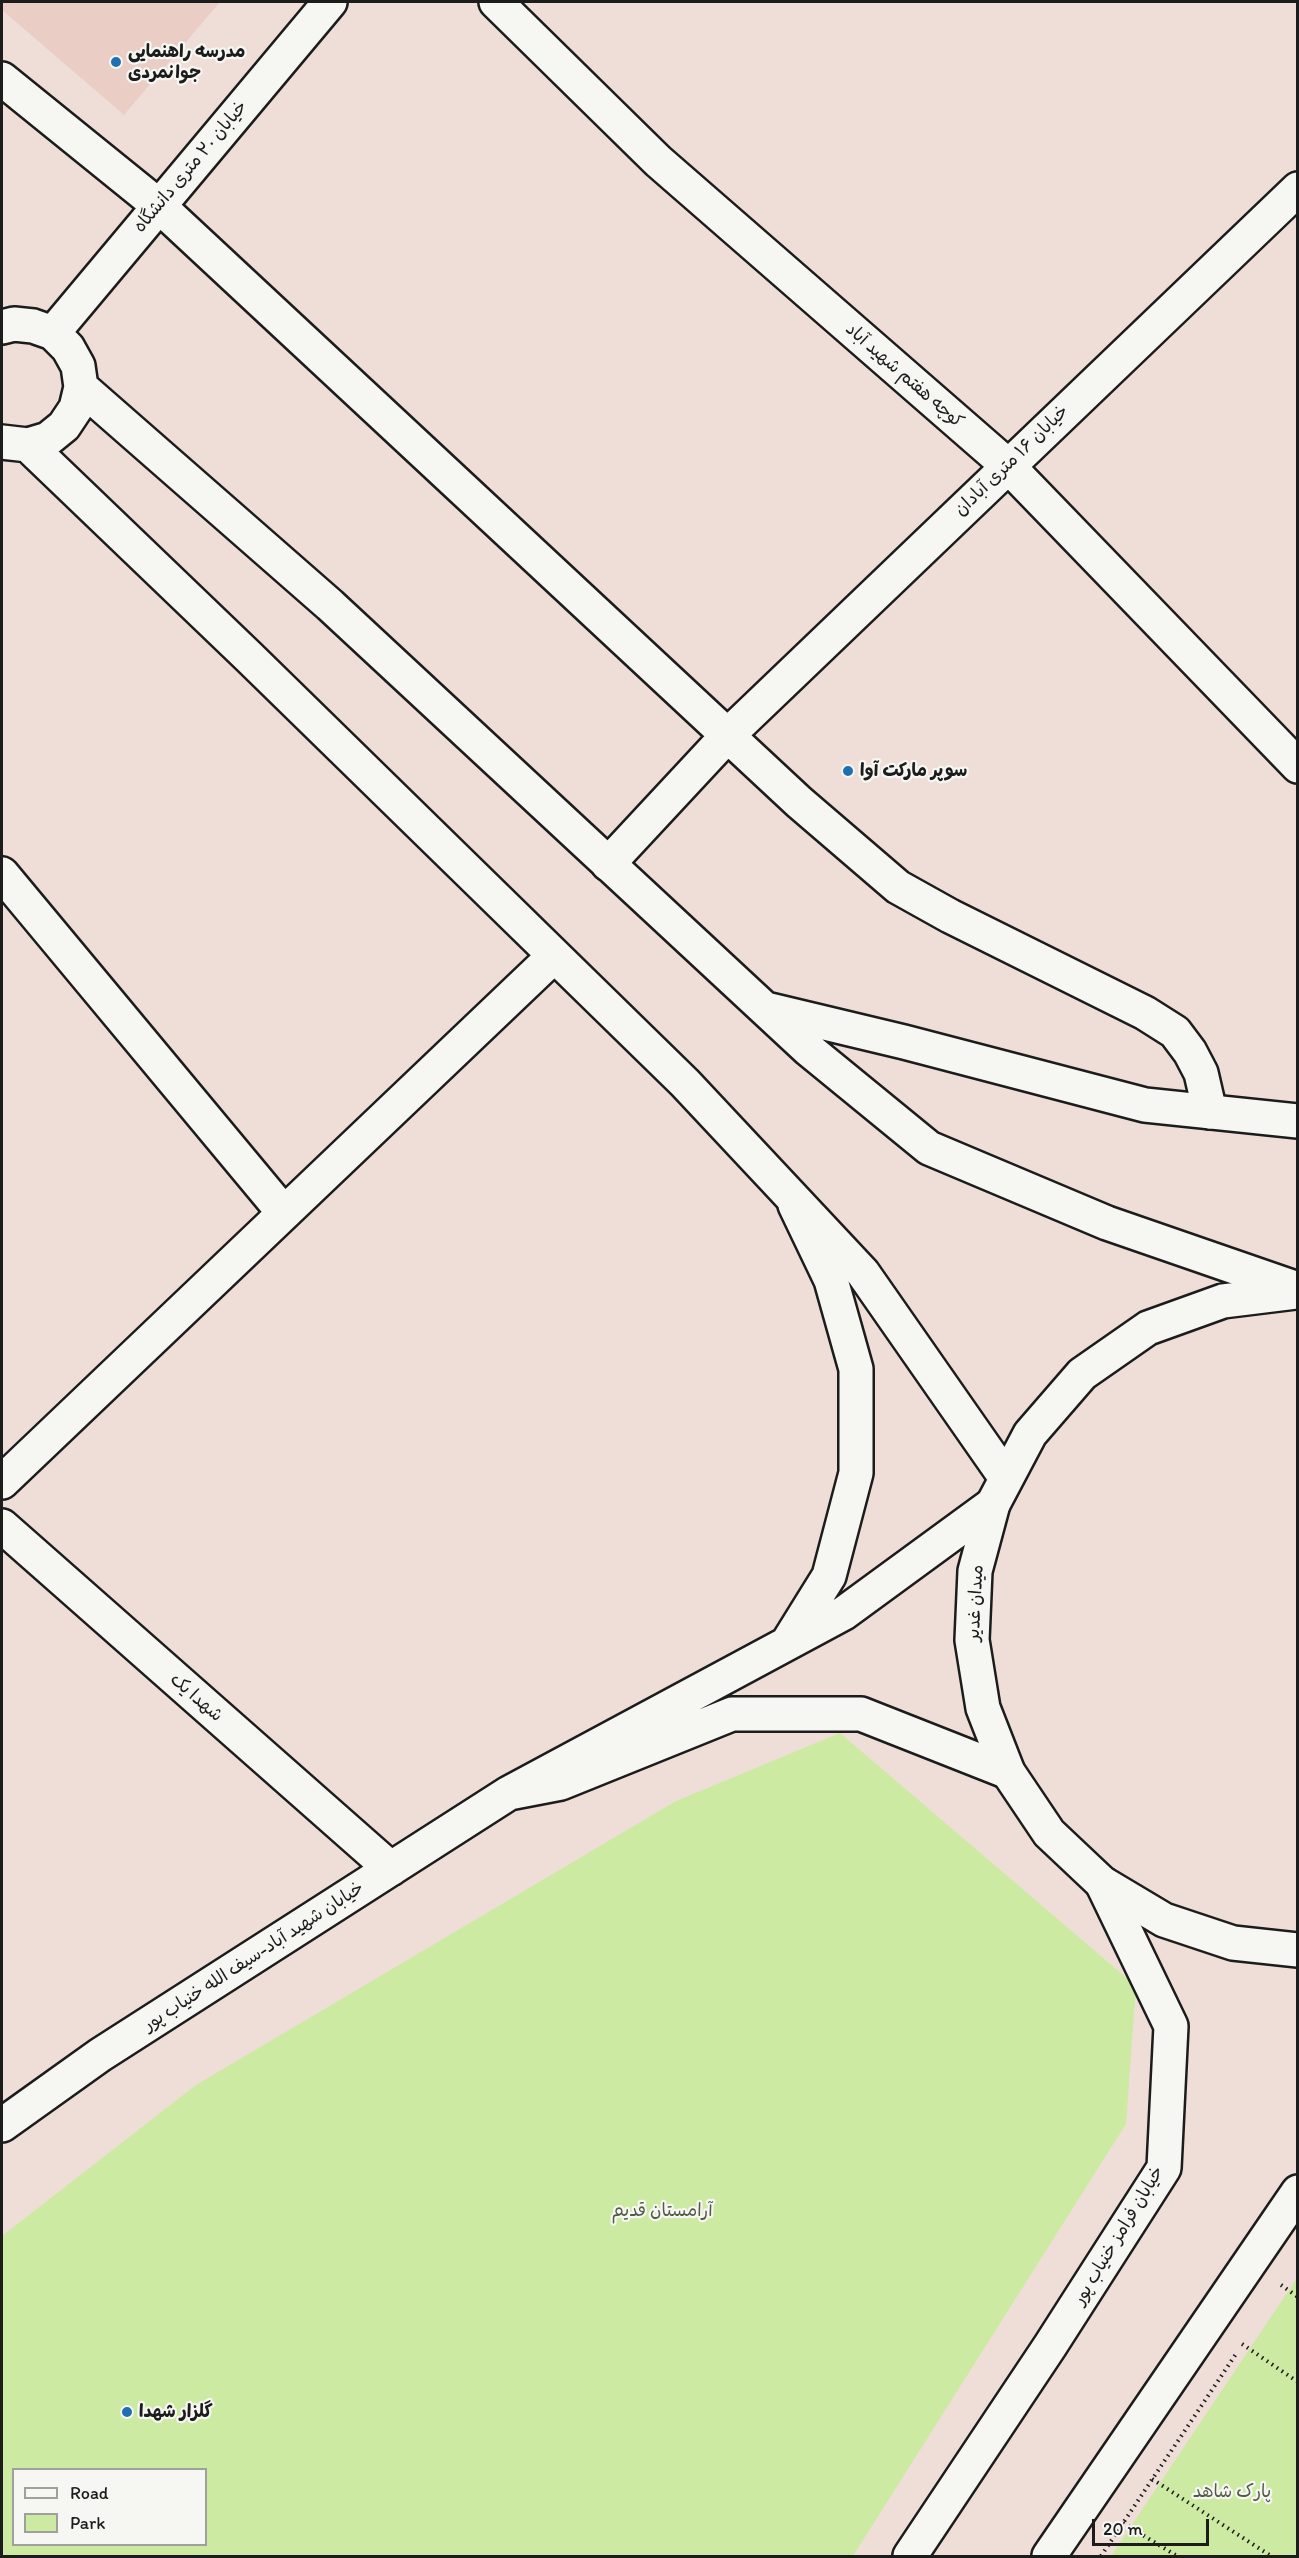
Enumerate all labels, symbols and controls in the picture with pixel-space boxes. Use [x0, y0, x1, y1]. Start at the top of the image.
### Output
place label: مدرسه راهنمایی جوانمردی [128, 41, 245, 84]
marker: مدرسه راهنمایی جوانمردی [109, 55, 123, 69]
street label: خیابان ۲۰ متری دانشگاه [130, 97, 252, 237]
street label: کوچه هفتم شهید آباد [841, 319, 967, 433]
street label: خیابان ۱۶ متری آبادان [950, 401, 1074, 521]
place label: سوپر مارکت آوا [860, 760, 967, 782]
marker: سوپر مارکت آوا [841, 764, 855, 778]
street label: میدان غدیر [963, 1564, 989, 1642]
street label: شهدا یک [165, 1669, 227, 1727]
street label: خیابان شهید آباد-سیف الله خنیاب پور [140, 1877, 368, 2037]
street label: خیابان فرامز خنیاب پور [1069, 2163, 1169, 2309]
park label: آرامستان قدیم [611, 2200, 713, 2222]
place label: گلزار شهدا [139, 2401, 213, 2423]
marker: گلزار شهدا [120, 2405, 134, 2419]
legend [12, 2468, 207, 2546]
park label: پارک شاهد [1193, 2481, 1271, 2503]
text: Road [70, 2482, 109, 2504]
scale bar [1095, 2507, 1212, 2545]
text: Park [70, 2512, 105, 2534]
text: 20 m [1103, 2518, 1143, 2540]

